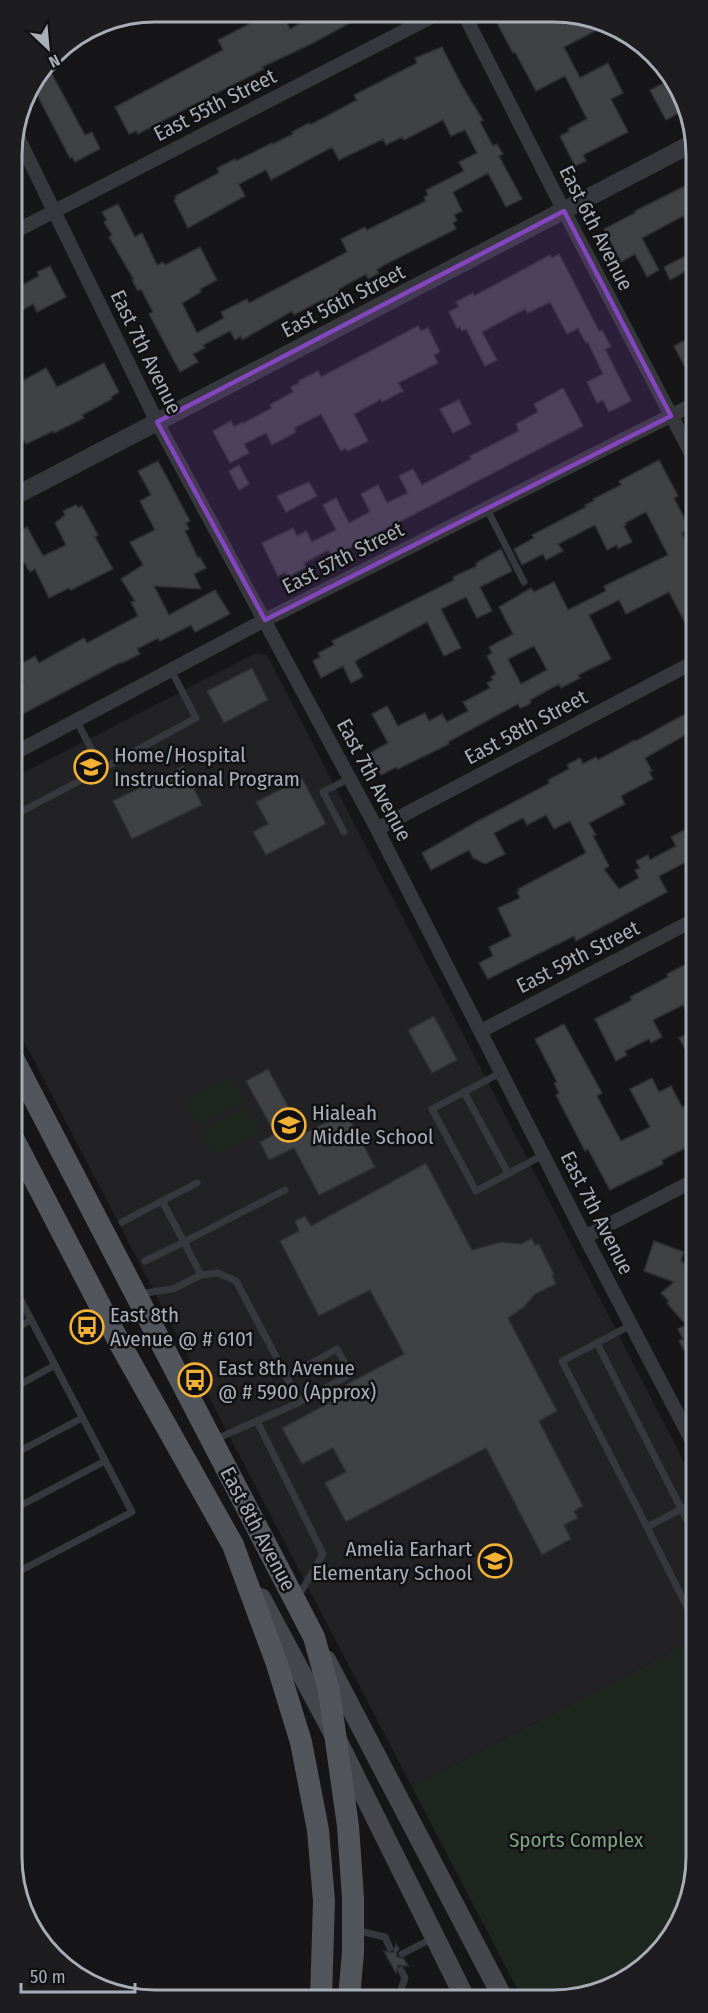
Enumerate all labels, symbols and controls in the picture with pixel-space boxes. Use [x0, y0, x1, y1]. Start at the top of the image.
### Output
north arrow [18, 18, 78, 78]
text: N [46, 50, 63, 72]
street label: East 55th Street [149, 63, 281, 147]
street label: East 6th Avenue [553, 161, 639, 295]
street label: East 56th Street [277, 259, 409, 343]
street label: East 7th Avenue [105, 286, 187, 418]
street label: East 57th Street [278, 516, 408, 600]
street label: East 58th Street [460, 684, 592, 770]
street label: East 7th Avenue [331, 714, 417, 846]
place label: Home/Hospital Instructional Program [114, 742, 300, 792]
school or university icon: Home/Hospital Instructional Program [73, 749, 109, 785]
street label: East 59th Street [512, 915, 644, 999]
place label: Hialeah Middle School [312, 1100, 434, 1150]
school or university icon: Hialeah Middle School [271, 1107, 307, 1143]
street label: East 7th Avenue [555, 1147, 639, 1279]
place label: East 8th Avenue @ # 6101 [110, 1302, 254, 1352]
bus stop icon: East 8th Avenue @ # 6101 [69, 1309, 105, 1345]
place label: East 8th Avenue @ # 5900 (Approx) [218, 1355, 376, 1405]
bus stop icon: East 8th Avenue @ # 5900 (Approx) [177, 1362, 213, 1398]
street label: East 8th Avenue [214, 1462, 302, 1596]
place label: Amelia Earhart Elementary School [312, 1536, 472, 1586]
school or university icon: Amelia Earhart Elementary School [477, 1543, 513, 1579]
park label: Sports Complex [509, 1827, 644, 1853]
scale bar [21, 1956, 135, 1994]
text: 50 m [30, 1966, 66, 1988]

